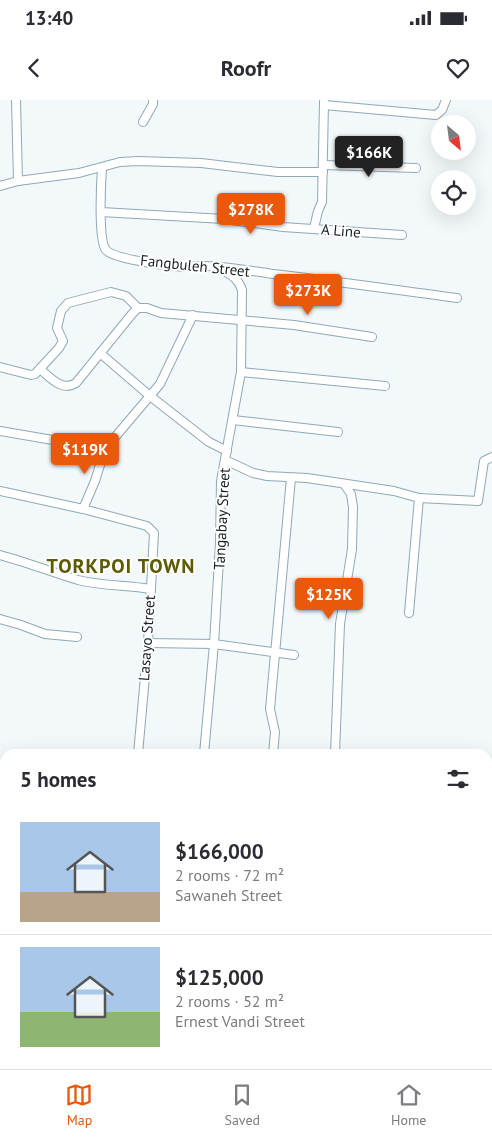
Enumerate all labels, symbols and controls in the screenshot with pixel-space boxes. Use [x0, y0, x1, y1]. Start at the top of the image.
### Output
text: 13:40 [25, 6, 73, 30]
icon: back [20, 54, 48, 82]
text: Roofr [221, 54, 271, 82]
icon: heart [444, 54, 472, 82]
north arrow [431, 115, 476, 160]
map controls [431, 115, 476, 215]
pin: $166K [334, 136, 404, 178]
text: $166K [346, 142, 392, 162]
button: locate [431, 170, 476, 215]
pin: $278K [216, 192, 286, 235]
text: $278K [228, 199, 274, 219]
street label: A Line [320, 219, 362, 242]
street label: Fangbuleh Street [139, 250, 251, 281]
pin: $273K [273, 274, 343, 316]
text: $273K [285, 280, 331, 300]
pin: $119K [50, 432, 120, 475]
text: $119K [62, 439, 108, 459]
street label: Tangabay Street [209, 467, 234, 571]
district label: TORKPOI TOWN [47, 553, 195, 579]
pin: $125K [294, 578, 364, 620]
text: $125K [306, 584, 352, 604]
street label: Lasayo Street [134, 594, 159, 681]
icon: filters [444, 765, 472, 793]
text: 5 homes [20, 766, 96, 793]
text: $166,000 [175, 838, 264, 865]
icon: home [60, 842, 120, 902]
text: 2 rooms · 72 m² [175, 865, 284, 885]
text: Sawaneh Street [175, 885, 282, 905]
text: $125,000 [175, 964, 264, 991]
icon: home [60, 967, 120, 1027]
text: 2 rooms · 52 m² [175, 991, 284, 1011]
text: Ernest Vandi Street [175, 1011, 305, 1031]
tab: Map [65, 1081, 93, 1129]
tab: Saved [224, 1081, 260, 1129]
tab: Home [391, 1081, 426, 1129]

